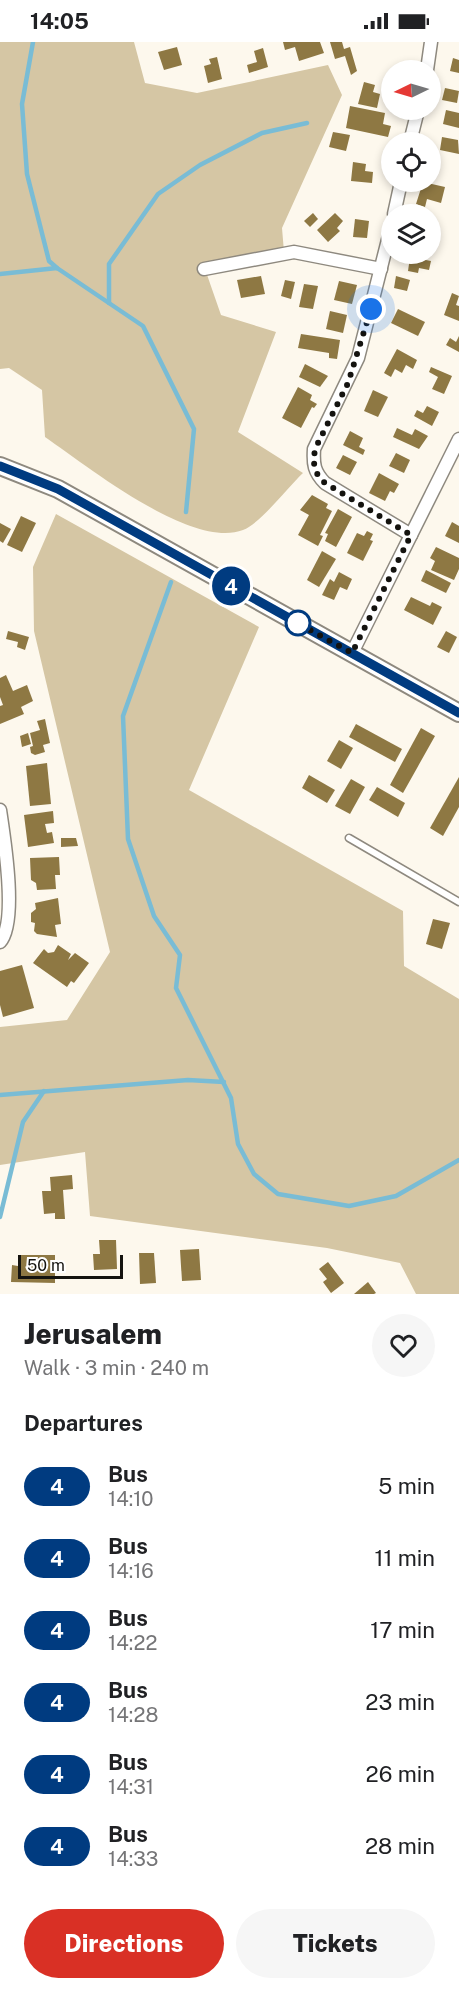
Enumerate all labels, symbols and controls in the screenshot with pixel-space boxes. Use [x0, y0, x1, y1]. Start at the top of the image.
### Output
text: 14:05 [30, 8, 89, 34]
north arrow [381, 60, 441, 120]
map controls [381, 60, 441, 264]
button: locate [381, 132, 441, 192]
button: layers [381, 204, 441, 264]
your location [356, 294, 386, 324]
line badge: 4 [212, 566, 250, 606]
text: 4 [224, 574, 238, 599]
unlabelled marker [285, 610, 311, 636]
scale bar [18, 1252, 123, 1280]
text: 50 m [27, 1256, 65, 1275]
button: heart [372, 1314, 435, 1377]
text: Jerusalem [24, 1317, 162, 1350]
text: Walk · 3 min · 240 m [24, 1356, 209, 1380]
text: Departures [24, 1410, 143, 1436]
text: Bus [108, 1461, 148, 1487]
text: 5 min [378, 1473, 435, 1499]
text: 4 [50, 1474, 64, 1499]
text: 14:10 [108, 1487, 154, 1511]
text: Bus [108, 1533, 148, 1559]
text: 11 min [374, 1545, 435, 1571]
text: 4 [50, 1546, 64, 1571]
text: 14:16 [108, 1559, 154, 1583]
text: Bus [108, 1605, 148, 1631]
text: 17 min [370, 1617, 435, 1643]
text: 4 [50, 1618, 64, 1643]
text: 14:22 [108, 1631, 157, 1655]
text: Bus [108, 1677, 148, 1703]
text: 23 min [365, 1689, 435, 1715]
text: 4 [50, 1690, 64, 1715]
text: 14:28 [108, 1703, 159, 1727]
text: Bus [108, 1749, 148, 1775]
text: 26 min [366, 1761, 435, 1787]
text: 4 [50, 1762, 64, 1787]
text: 14:31 [108, 1775, 154, 1799]
text: Bus [108, 1821, 148, 1847]
text: 28 min [365, 1833, 435, 1859]
text: 4 [50, 1834, 64, 1859]
text: 14:33 [108, 1847, 158, 1871]
button: Directions [24, 1909, 224, 1978]
button: Tickets [236, 1909, 435, 1978]

